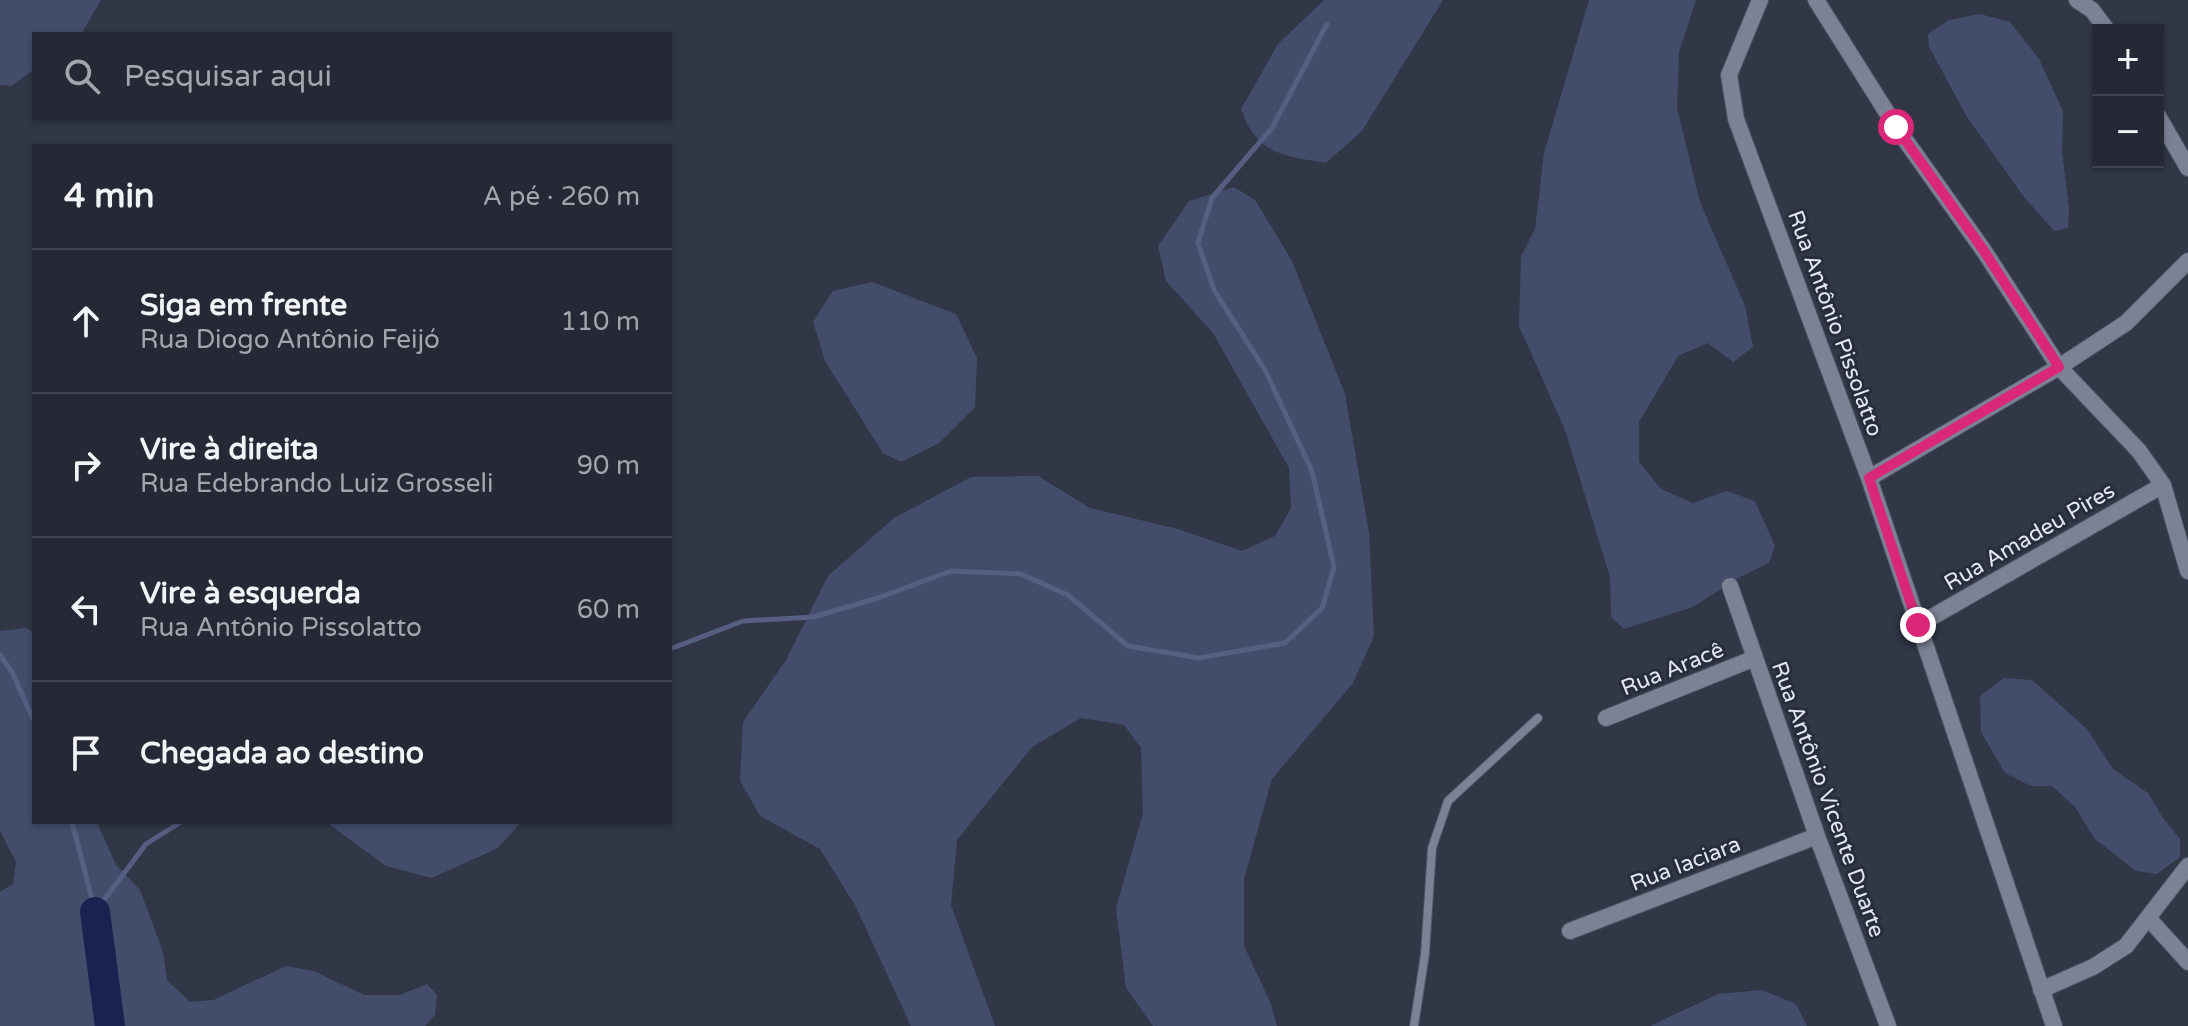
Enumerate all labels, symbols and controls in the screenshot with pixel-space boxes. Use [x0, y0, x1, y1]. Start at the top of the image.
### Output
map controls [2092, 24, 2164, 168]
button: + [2092, 24, 2164, 96]
search box [32, 32, 672, 120]
icon: search [60, 54, 104, 98]
text: Pesquisar aqui [124, 58, 332, 95]
button: − [2092, 96, 2164, 168]
route start [1878, 109, 1914, 145]
text: 4 min [64, 176, 155, 217]
text: A pé · 260 m [483, 181, 640, 212]
street label: Rua Antônio Pissolatto [1782, 207, 1888, 440]
text: Siga em frente [140, 287, 347, 324]
icon: ahead [64, 299, 108, 343]
text: 110 m [560, 306, 640, 337]
text: Rua Diogo Antônio Feijó [140, 324, 440, 355]
text: Vire à direita [140, 431, 319, 468]
icon: right [64, 443, 108, 487]
text: 90 m [577, 450, 640, 481]
text: Rua Edebrando Luiz Grosseli [140, 468, 494, 499]
street label: Rua Amadeu Pires [1940, 477, 2119, 596]
text: Vire à esquerda [140, 575, 361, 612]
icon: left [64, 587, 108, 631]
text: 60 m [577, 594, 640, 625]
route end [1900, 607, 1936, 643]
text: Rua Antônio Pissolatto [140, 612, 422, 643]
street label: Rua Aracê [1617, 637, 1727, 701]
street label: Rua Antônio Vicente Duarte [1766, 658, 1890, 941]
icon: arrive [64, 731, 108, 775]
text: Chegada ao destino [140, 735, 424, 772]
street label: Rua Iaciara [1626, 831, 1744, 897]

